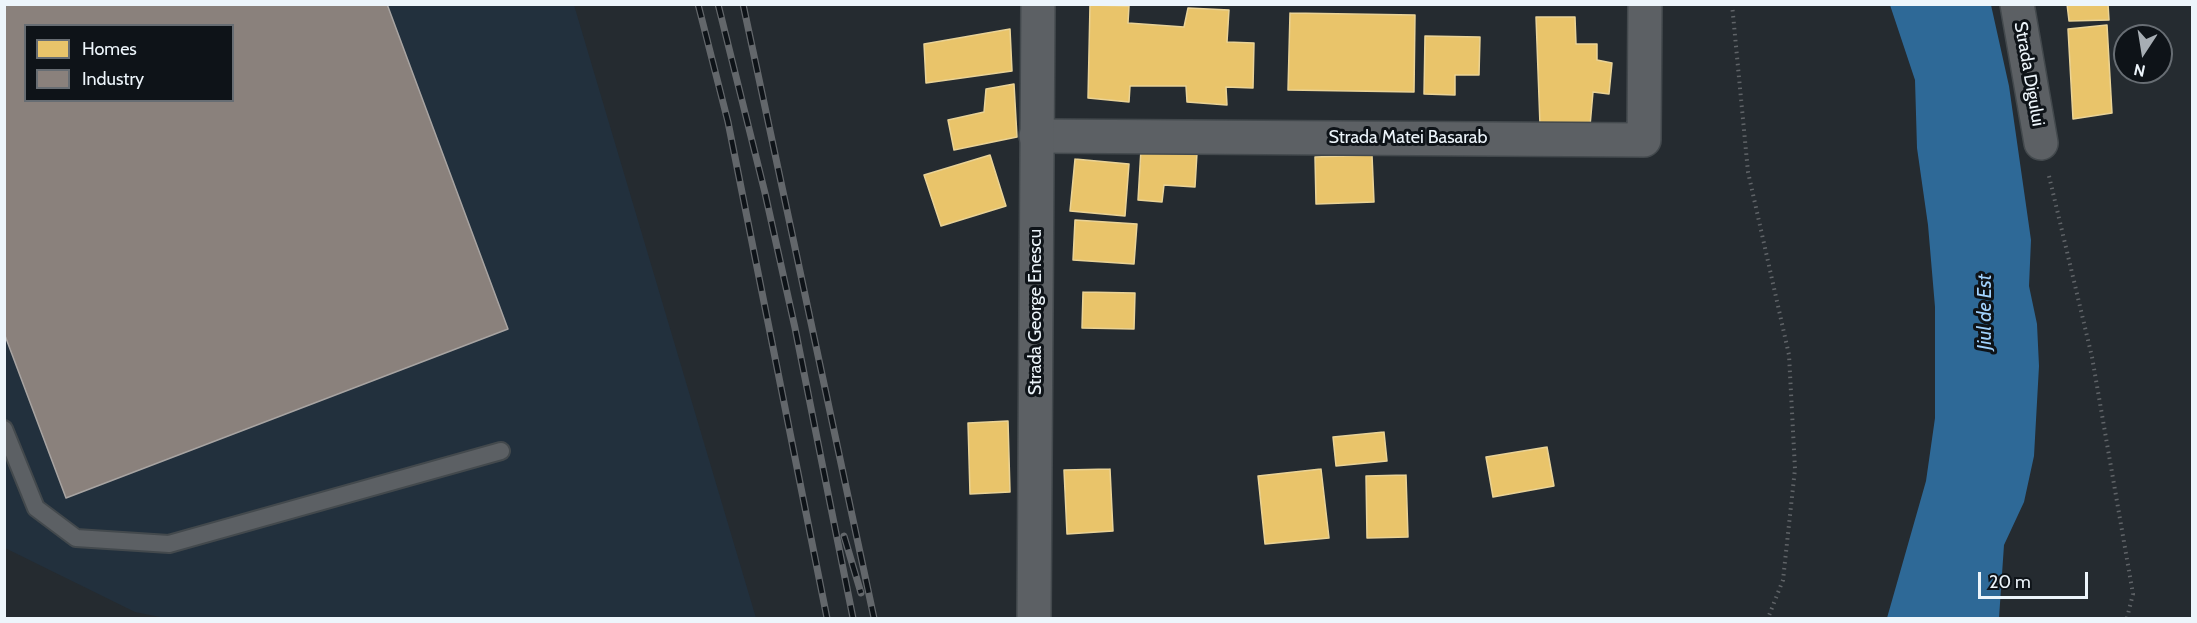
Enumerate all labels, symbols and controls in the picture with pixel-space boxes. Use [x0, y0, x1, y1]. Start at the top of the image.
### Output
street label: Strada Digului [2009, 20, 2049, 128]
legend [24, 24, 234, 102]
north arrow [2113, 24, 2173, 84]
text: Homes [82, 38, 137, 60]
text: N [2132, 60, 2147, 81]
text: Industry [82, 68, 144, 90]
street label: Strada Matei Basarab [1329, 127, 1487, 149]
street label: Strada George Enescu [1025, 229, 1047, 395]
water label: Jiul de Est [1973, 274, 1997, 350]
scale bar [1981, 560, 2090, 598]
text: 20 m [1989, 571, 2031, 593]

